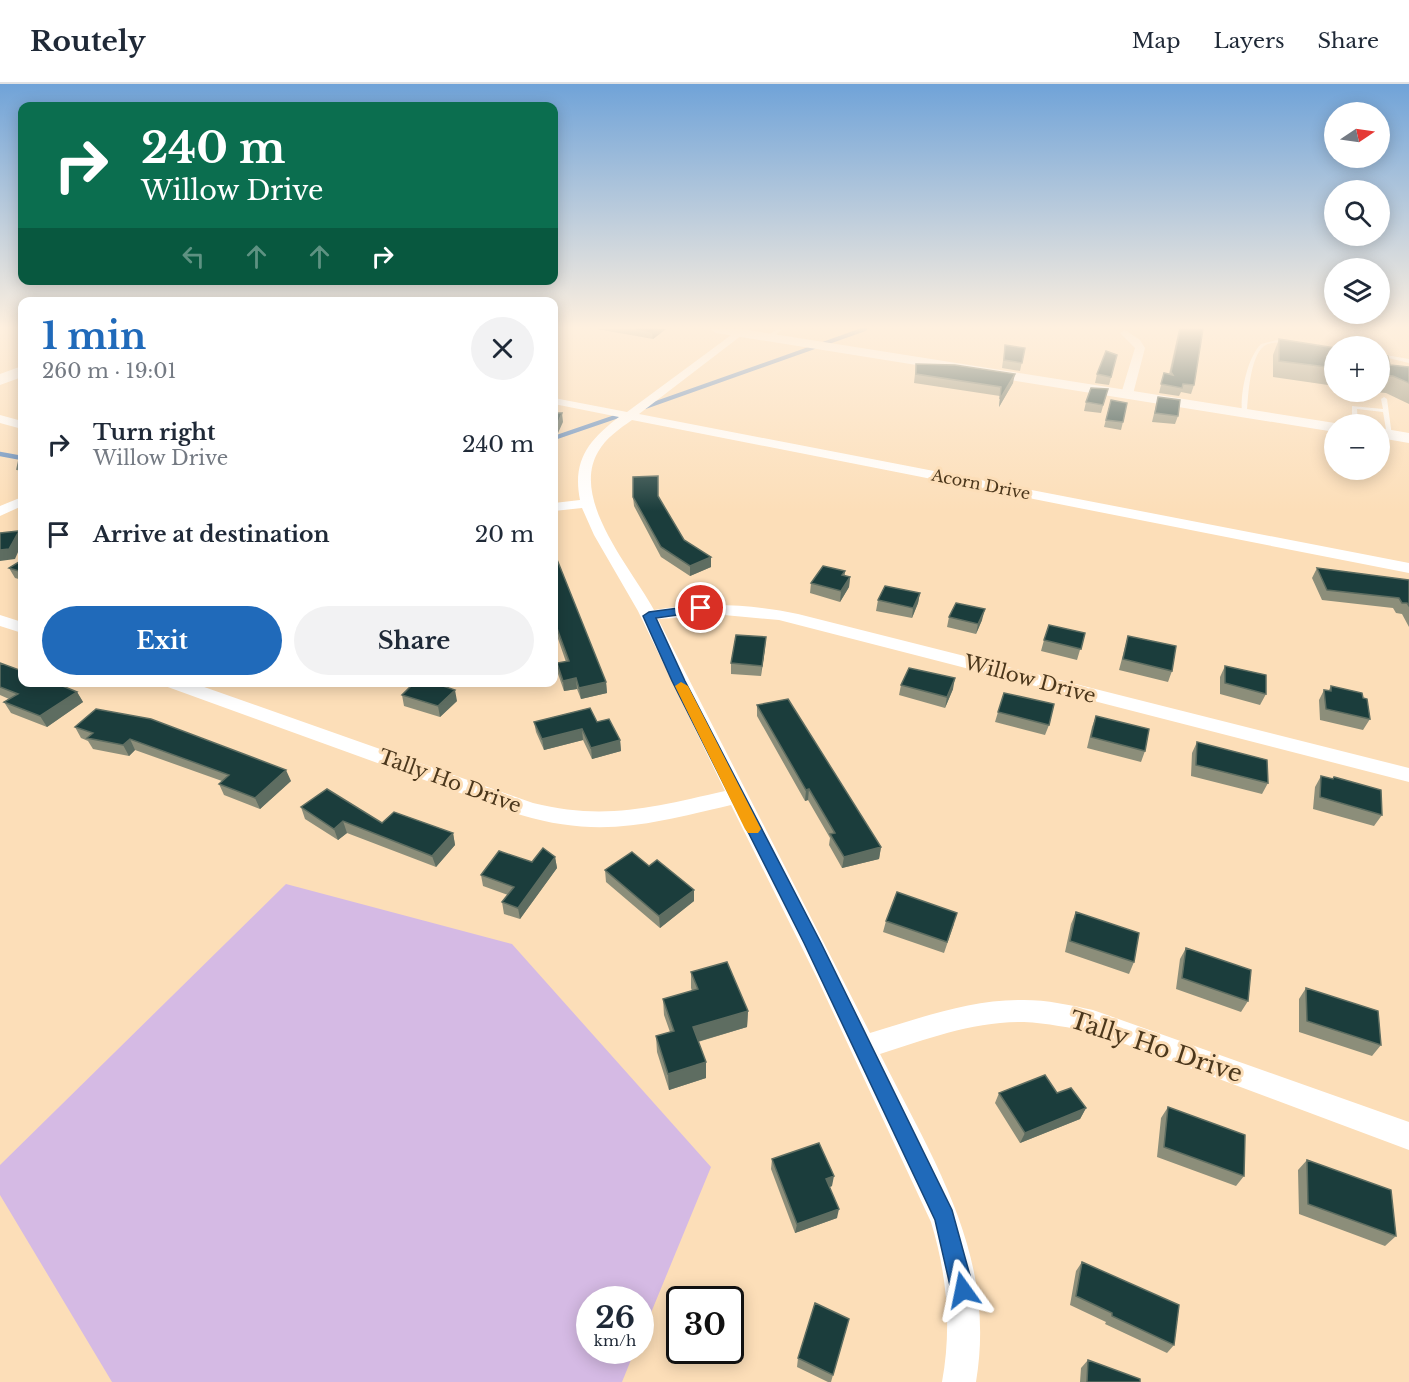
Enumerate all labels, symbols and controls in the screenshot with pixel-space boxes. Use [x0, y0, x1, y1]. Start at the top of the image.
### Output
text: Routely [30, 24, 146, 59]
text: Map [1132, 28, 1181, 54]
text: Layers [1214, 28, 1285, 54]
text: Share [1318, 28, 1379, 54]
north arrow [1324, 102, 1390, 168]
map controls [1324, 102, 1390, 480]
text: 240 m [141, 122, 286, 174]
icon: right [42, 126, 120, 204]
text: Willow Drive [141, 174, 324, 207]
button: search [1324, 180, 1390, 246]
icon: left [177, 240, 210, 273]
icon: ahead [240, 240, 273, 273]
icon: ahead [303, 240, 336, 273]
icon: right [366, 240, 399, 273]
button: layers [1324, 258, 1390, 324]
text: 1 min [42, 314, 146, 359]
button: close [471, 317, 534, 380]
button: + [1324, 336, 1390, 402]
text: 260 m · 19:01 [42, 359, 177, 383]
button: − [1324, 414, 1390, 480]
text: Turn right [93, 419, 215, 446]
icon: right [42, 428, 75, 461]
text: 240 m [462, 431, 534, 458]
text: Willow Drive [93, 446, 228, 470]
street label: Acorn Drive [929, 464, 1032, 503]
icon: arrive [42, 518, 75, 551]
text: Arrive at destination [93, 521, 330, 548]
text: 20 m [475, 521, 534, 548]
pin [675, 582, 726, 633]
icon: arrive [684, 591, 717, 624]
button: Exit [42, 606, 282, 675]
button: Share [294, 606, 534, 675]
street label: Willow Drive [961, 650, 1098, 708]
street label: Tally Ho Drive [376, 744, 524, 818]
street label: Tally Ho Drive [1066, 1005, 1246, 1088]
position arrow [931, 1258, 995, 1322]
speed limit sign: 30 [666, 1286, 744, 1364]
text: 26 [595, 1299, 635, 1336]
text: km/h [594, 1331, 636, 1350]

